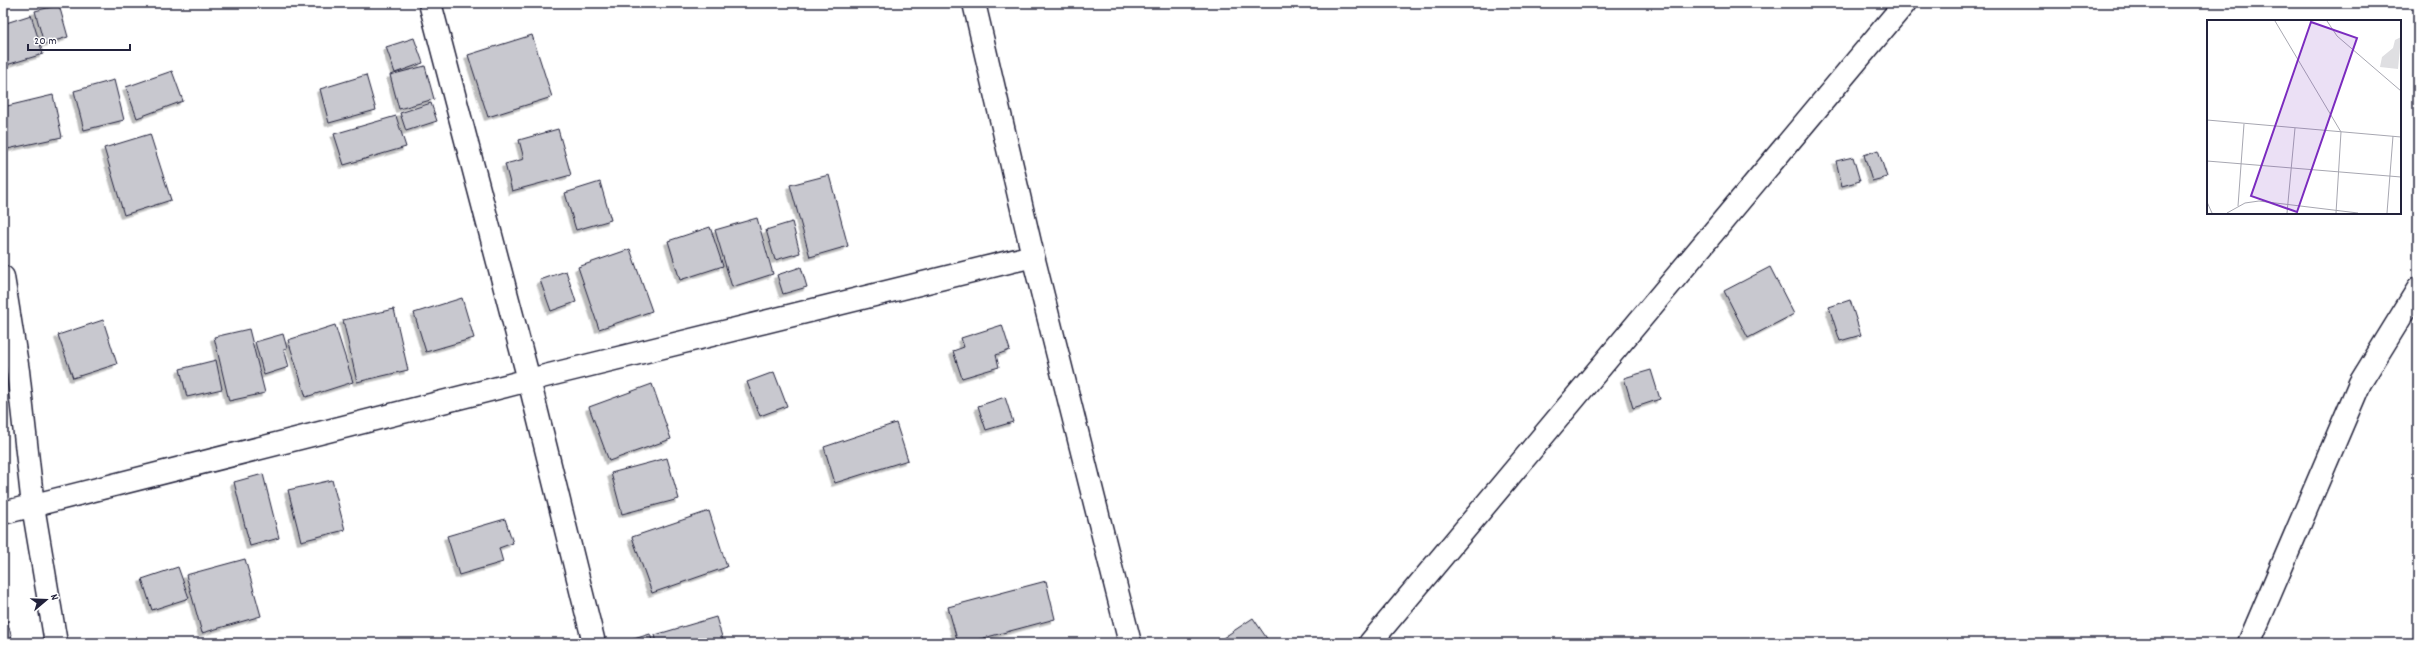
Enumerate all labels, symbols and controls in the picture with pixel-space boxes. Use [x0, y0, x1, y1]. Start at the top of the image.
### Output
inset map [2207, 20, 2401, 214]
scale bar [28, 26, 130, 52]
text: 20 m [34, 33, 57, 50]
north arrow [26, 580, 66, 620]
text: N [45, 592, 62, 603]

